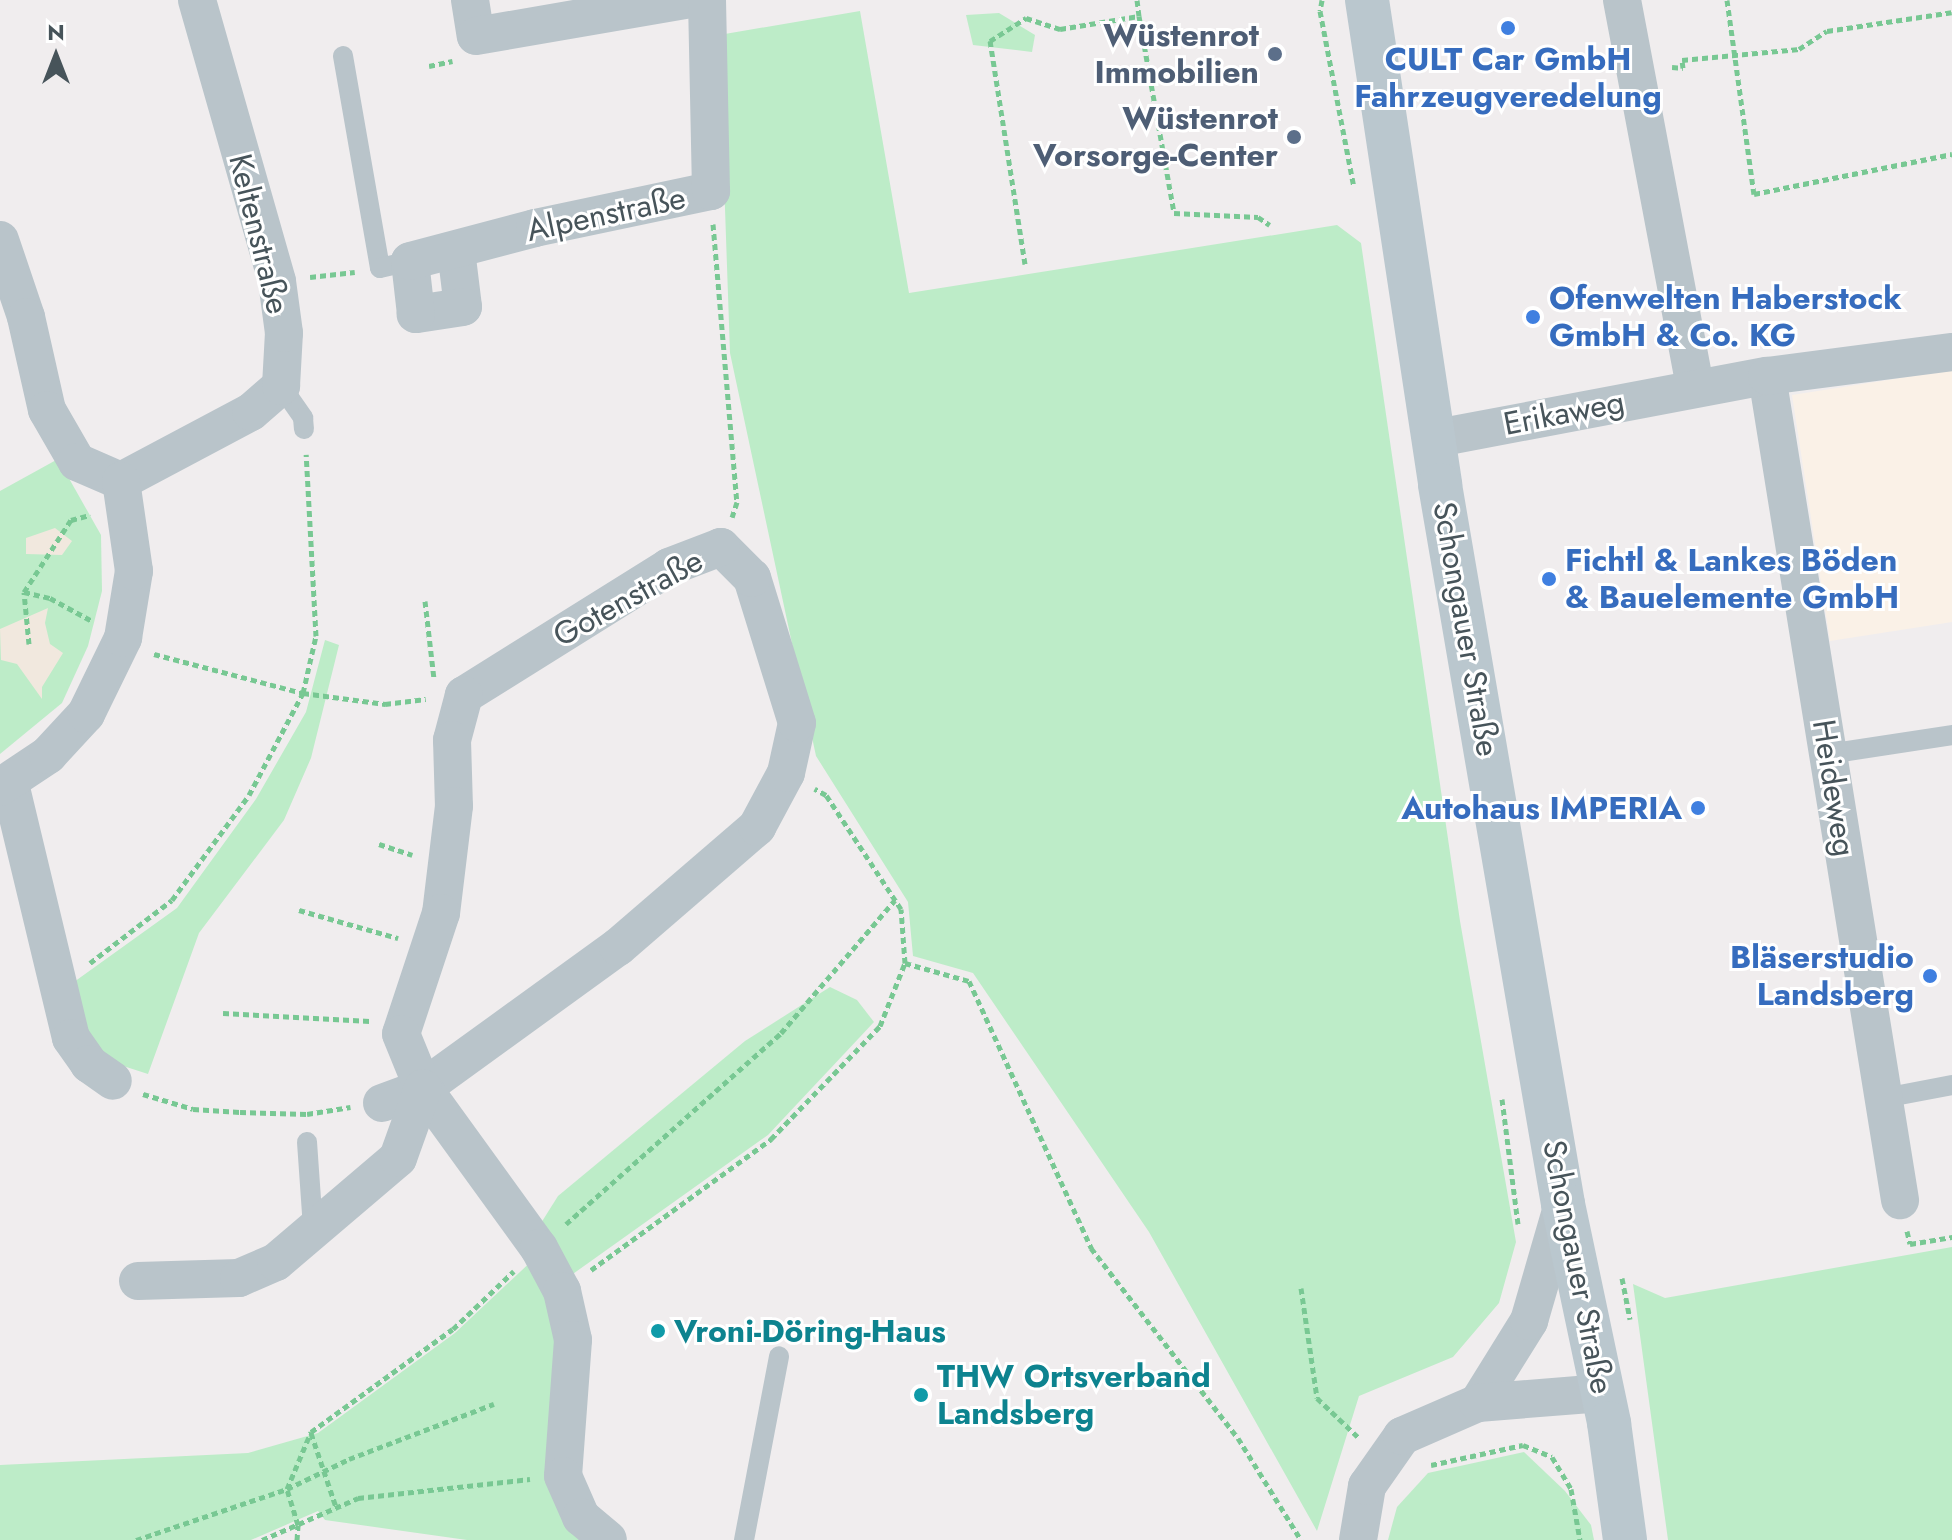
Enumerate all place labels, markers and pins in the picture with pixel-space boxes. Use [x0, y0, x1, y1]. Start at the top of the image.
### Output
place label: Wüstenrot Immobilien [1095, 17, 1259, 92]
marker: CULT Car GmbH Fahrzeugveredelung [1499, 19, 1517, 37]
place label: CULT Car GmbH Fahrzeugveredelung [1354, 41, 1662, 116]
marker: Wüstenrot Immobilien [1266, 45, 1284, 63]
place label: Wüstenrot Vorsorge-Center [1033, 100, 1278, 175]
marker: Wüstenrot Vorsorge-Center [1285, 128, 1303, 146]
place label: Ofenwelten Haberstock GmbH & Co. KG [1549, 280, 1902, 355]
marker: Ofenwelten Haberstock GmbH & Co. KG [1524, 308, 1542, 326]
place label: Fichtl & Lankes Böden & Bauelemente GmbH [1565, 542, 1899, 617]
marker: Fichtl & Lankes Böden & Bauelemente GmbH [1540, 570, 1558, 588]
place label: Autohaus IMPERIA [1401, 789, 1682, 827]
marker: Autohaus IMPERIA [1689, 799, 1707, 817]
place label: Bläserstudio Landsberg [1730, 939, 1914, 1014]
marker: Bläserstudio Landsberg [1921, 967, 1939, 985]
place label: Vroni-Döring-Haus [674, 1312, 946, 1350]
marker: Vroni-Döring-Haus [649, 1322, 667, 1340]
place label: THW Ortsverband Landsberg [937, 1358, 1211, 1433]
marker: THW Ortsverband Landsberg [912, 1386, 930, 1404]

